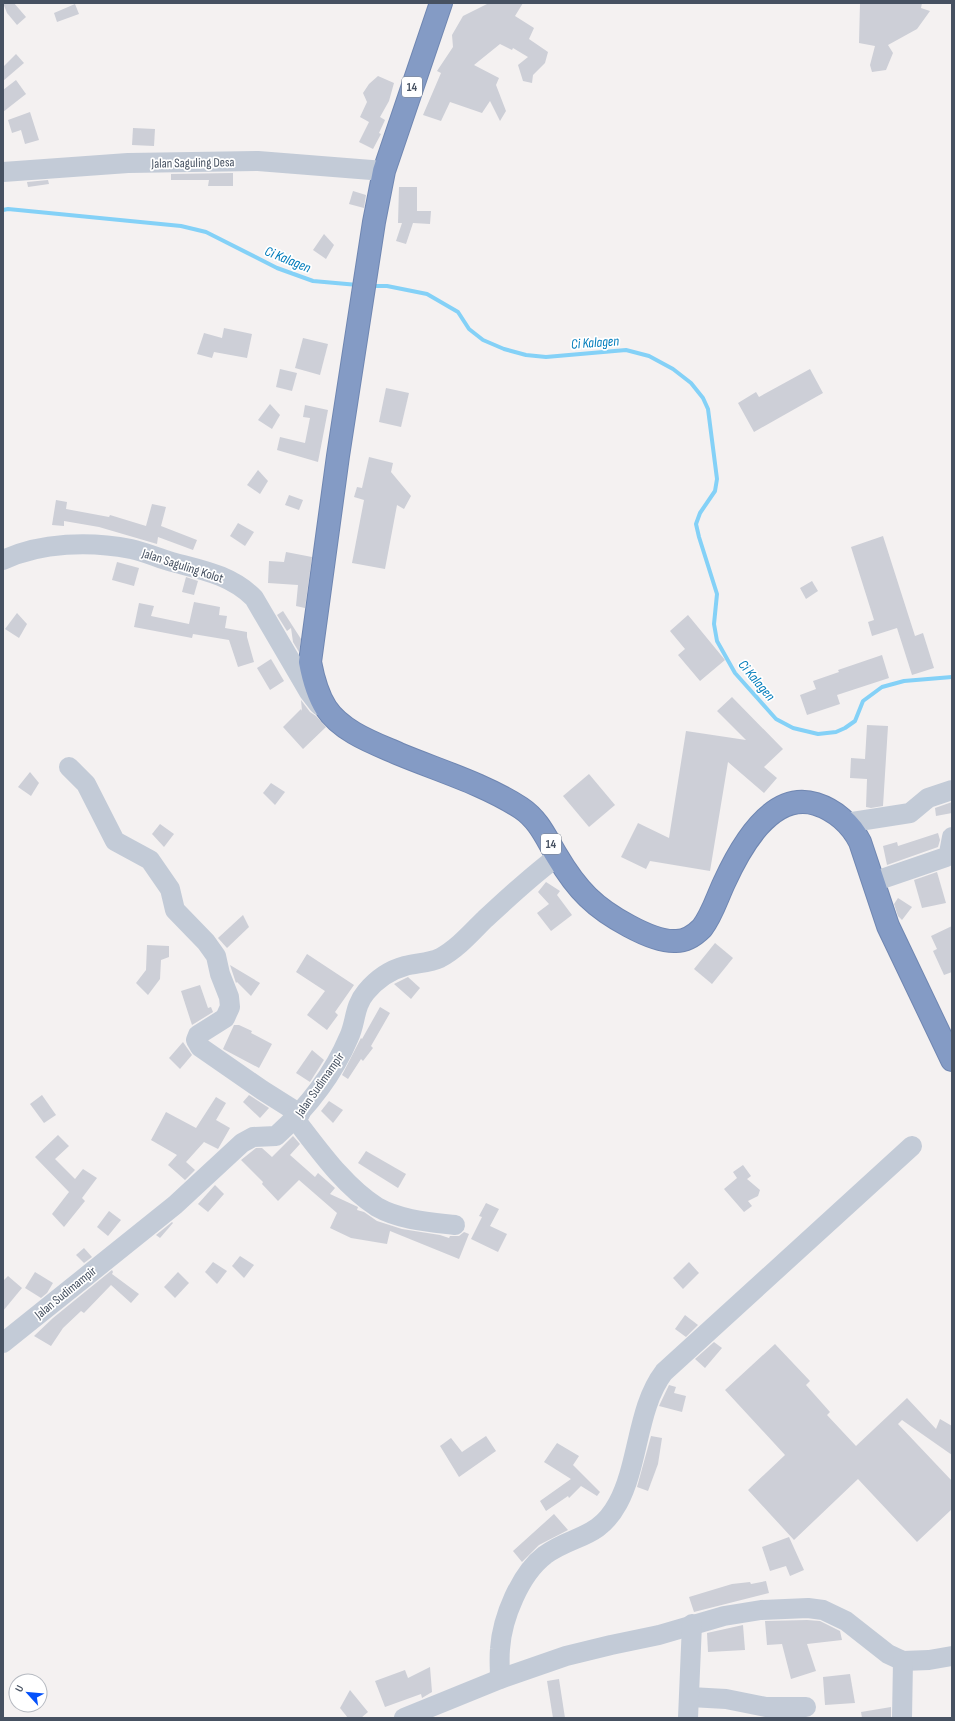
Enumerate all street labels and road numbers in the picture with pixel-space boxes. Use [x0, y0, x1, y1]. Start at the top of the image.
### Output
road number: 14 [402, 77, 422, 97]
street label: Jalan Saguling Desa [150, 154, 235, 172]
street label: Jalan Saguling Kolot [139, 545, 225, 587]
road number: 14 [541, 834, 561, 854]
street label: Jalan Sudimampir [291, 1049, 348, 1121]
street label: Jalan Sudimampir [31, 1263, 100, 1323]

